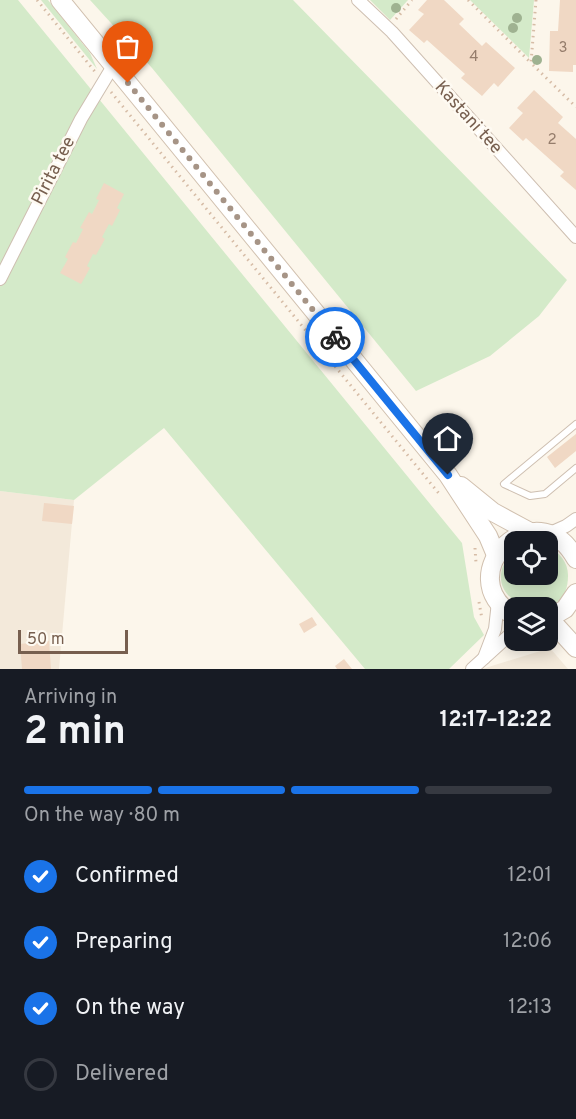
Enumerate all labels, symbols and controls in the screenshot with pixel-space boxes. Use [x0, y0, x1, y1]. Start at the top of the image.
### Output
pin [102, 21, 153, 83]
icon: bag [111, 30, 144, 63]
house number: 3 [558, 39, 568, 58]
house number: 4 [469, 48, 479, 67]
street label: Kastani tee [429, 77, 507, 159]
house number: 2 [547, 131, 557, 150]
street label: Pirita tee [27, 133, 81, 209]
courier [305, 307, 365, 367]
icon: bike [319, 321, 352, 354]
pin [422, 413, 473, 475]
icon: home [431, 422, 464, 455]
map controls [504, 531, 558, 651]
button: locate [504, 531, 558, 585]
button: layers [504, 597, 558, 651]
scale bar [18, 627, 128, 654]
text: 50 m [27, 630, 65, 650]
text: Arriving in [24, 685, 117, 711]
text: 12:17–12:22 [439, 707, 552, 734]
text: 2 min [24, 709, 126, 758]
text: On the way · 80 m [24, 803, 180, 829]
icon: check [24, 860, 57, 893]
text: Confirmed [75, 863, 179, 890]
text: 12:01 [508, 863, 552, 889]
icon: check [24, 926, 57, 959]
text: Preparing [75, 929, 173, 956]
text: 12:06 [503, 929, 552, 955]
icon: check [24, 992, 57, 1025]
text: On the way [75, 995, 185, 1022]
text: 12:13 [508, 995, 552, 1021]
text: Delivered [75, 1061, 169, 1088]

